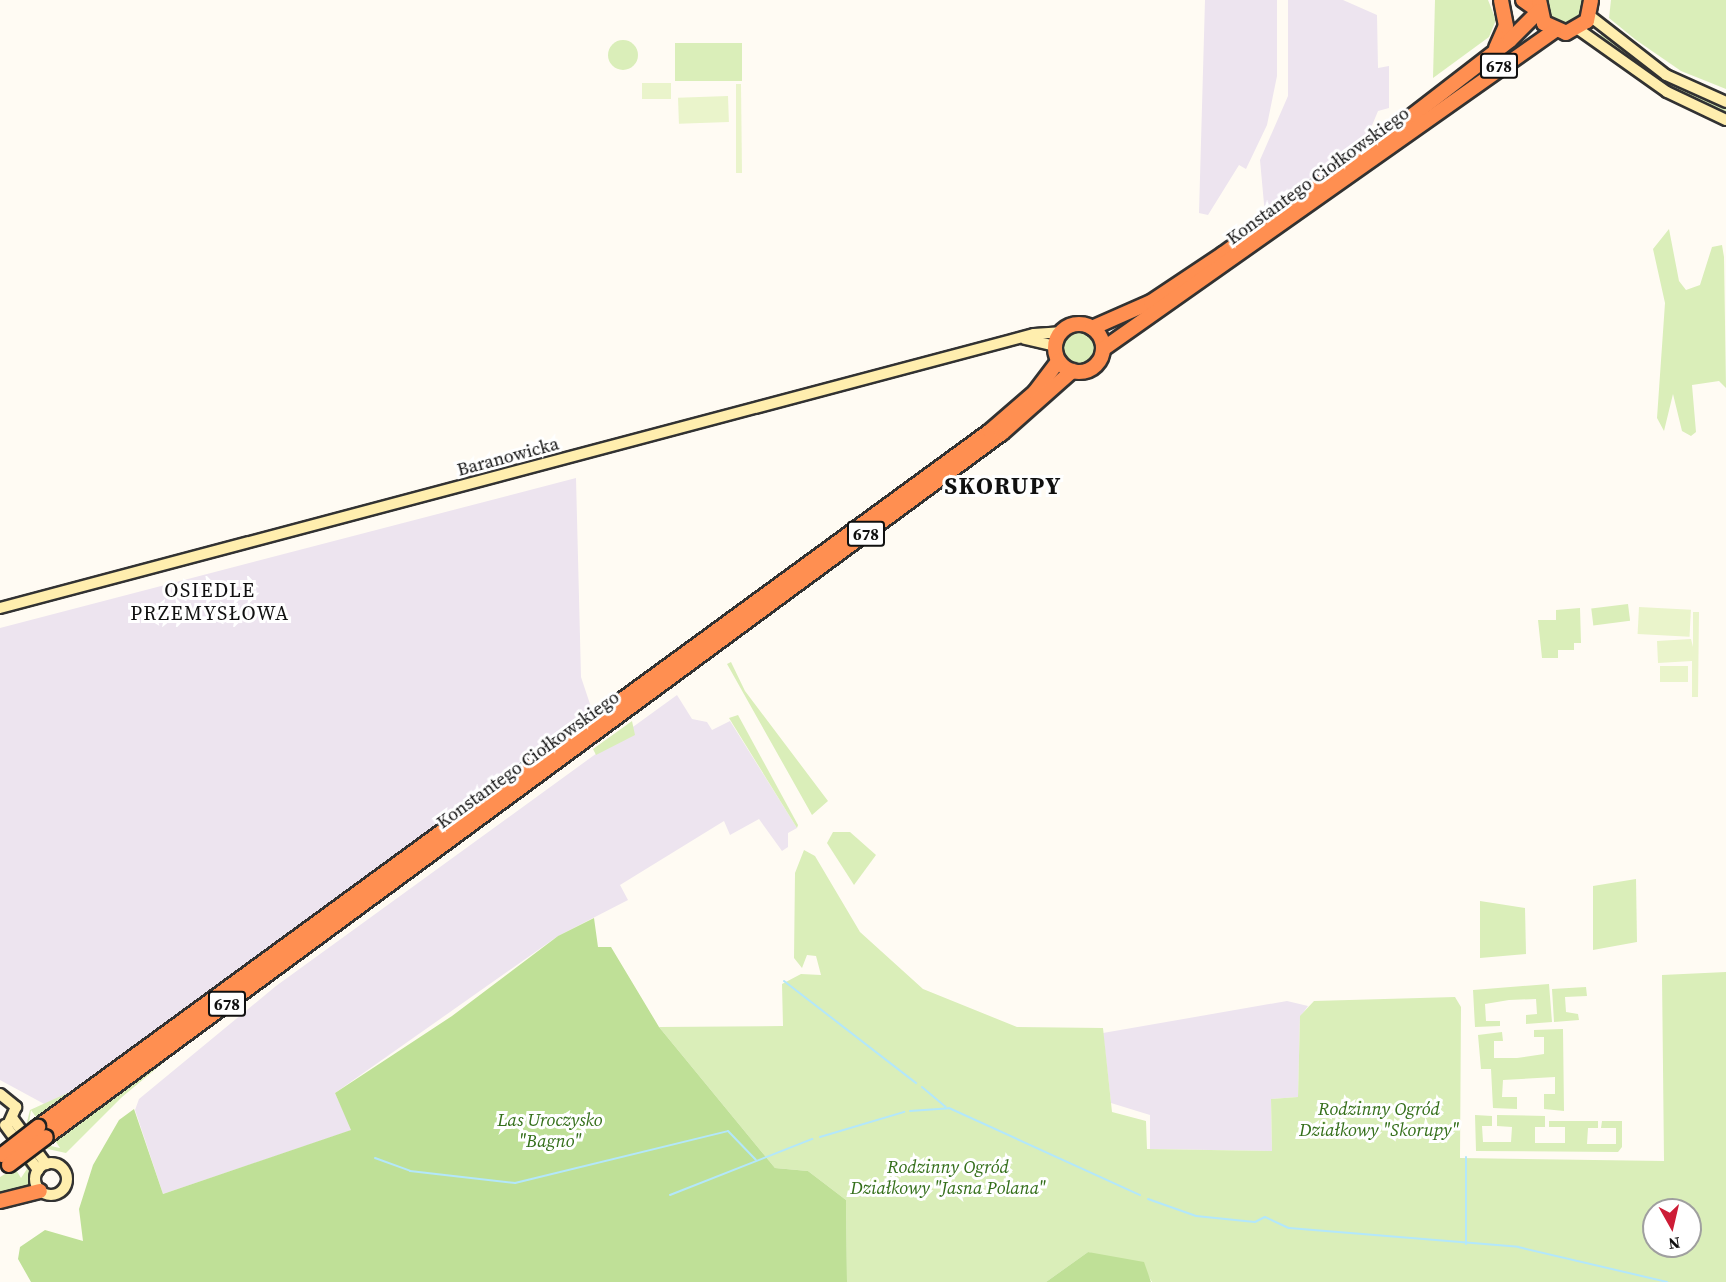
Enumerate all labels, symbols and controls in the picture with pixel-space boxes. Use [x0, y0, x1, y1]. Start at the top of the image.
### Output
road number: 678 [1480, 53, 1518, 79]
street label: Konstantego Ciołkowskiego [1223, 103, 1413, 249]
street label: Baranowicka [455, 433, 561, 481]
district label: SKORUPY [944, 472, 1062, 500]
road number: 678 [846, 521, 886, 547]
district label: OSIEDLE PRZEMYSŁOWA [130, 578, 290, 625]
street label: Konstantego Ciołkowskiego [433, 687, 623, 833]
road number: 678 [208, 991, 246, 1017]
park label: Rodzinny Ogród Działkowy "Skorupy" [1299, 1099, 1459, 1142]
park label: Las Uroczysko "Bagno" [497, 1110, 603, 1152]
park label: Rodzinny Ogród Działkowy "Jasna Polana" [850, 1157, 1046, 1200]
north arrow [1642, 1198, 1702, 1258]
text: N [1667, 1232, 1682, 1256]

